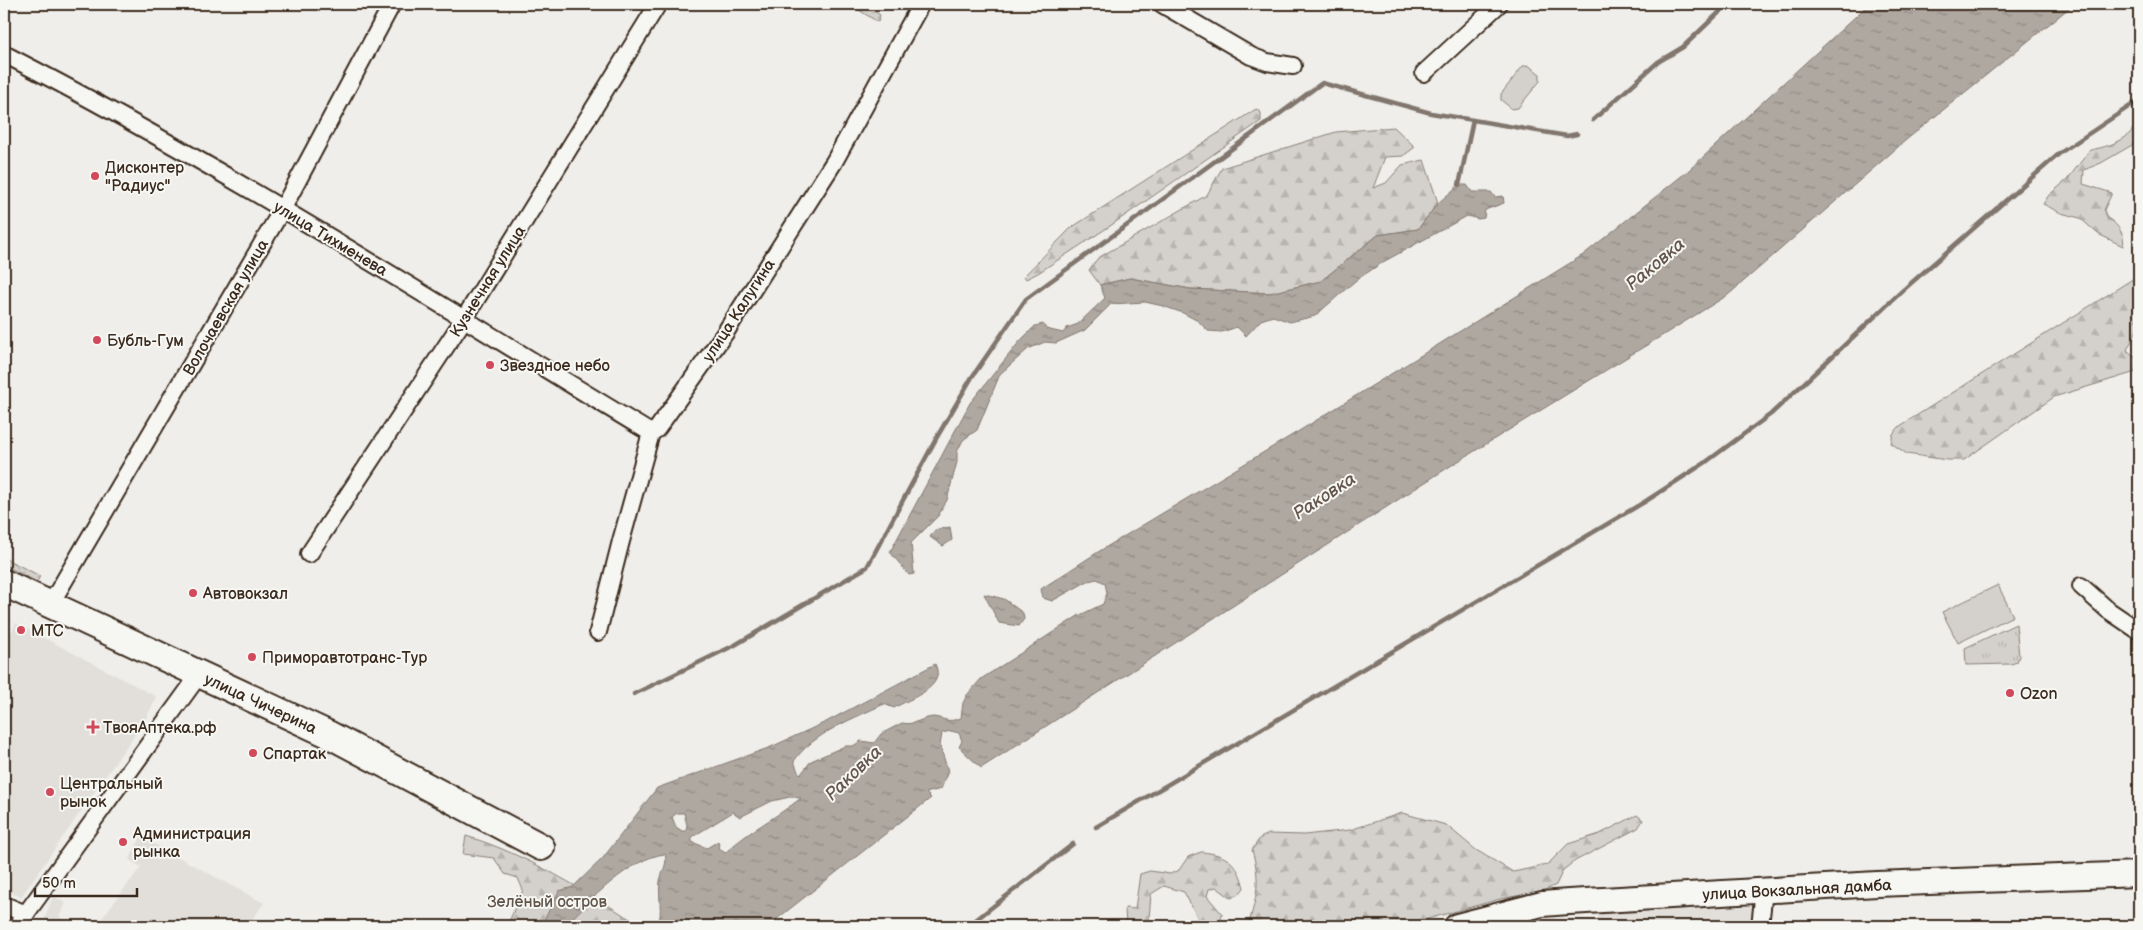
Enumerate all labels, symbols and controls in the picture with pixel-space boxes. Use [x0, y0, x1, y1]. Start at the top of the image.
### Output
place label: Дисконтер "Радиус" [105, 159, 184, 196]
marker: Дисконтер "Радиус" [89, 170, 101, 182]
street label: улица Тихменева [270, 198, 391, 281]
street label: Кузнечная улица [446, 222, 530, 341]
water label: Раковка [1622, 234, 1689, 295]
street label: Волочаевская улица [180, 236, 273, 379]
street label: улица Калугина [699, 255, 780, 366]
place label: Бубль-Гум [107, 332, 184, 351]
marker: Бубль-Гум [91, 334, 103, 346]
place label: Звездное небо [500, 357, 610, 376]
marker: Звездное небо [484, 359, 496, 371]
water label: Раковка [1289, 468, 1360, 524]
place label: Автовокзал [202, 585, 288, 604]
marker: Автовокзал [187, 587, 199, 599]
place label: МТС [31, 622, 64, 641]
marker: МТС [15, 624, 27, 636]
place label: Приморавтотранс-Тур [262, 649, 427, 668]
marker: Приморавтотранс-Тур [246, 651, 258, 663]
street label: улица Чичерина [201, 670, 320, 739]
place label: Ozon [2020, 685, 2058, 704]
marker: Ozon [2004, 687, 2016, 699]
place label: ТвояАптека.рф [103, 719, 216, 738]
marker: ТвояАптека.рф [87, 721, 99, 733]
water label: Раковка [821, 741, 886, 805]
place label: Спартак [263, 745, 327, 764]
marker: Спартак [247, 747, 259, 759]
place label: Центральный рынок [60, 775, 163, 812]
marker: Центральный рынок [44, 786, 56, 798]
place label: Администрация рынка [132, 825, 251, 862]
marker: Администрация рынка [117, 836, 129, 848]
scale bar [35, 865, 138, 897]
text: 50 m [42, 874, 76, 893]
street label: улица Вокзальная дамба [1702, 876, 1893, 905]
park label: Зелёный остров [487, 893, 607, 912]

